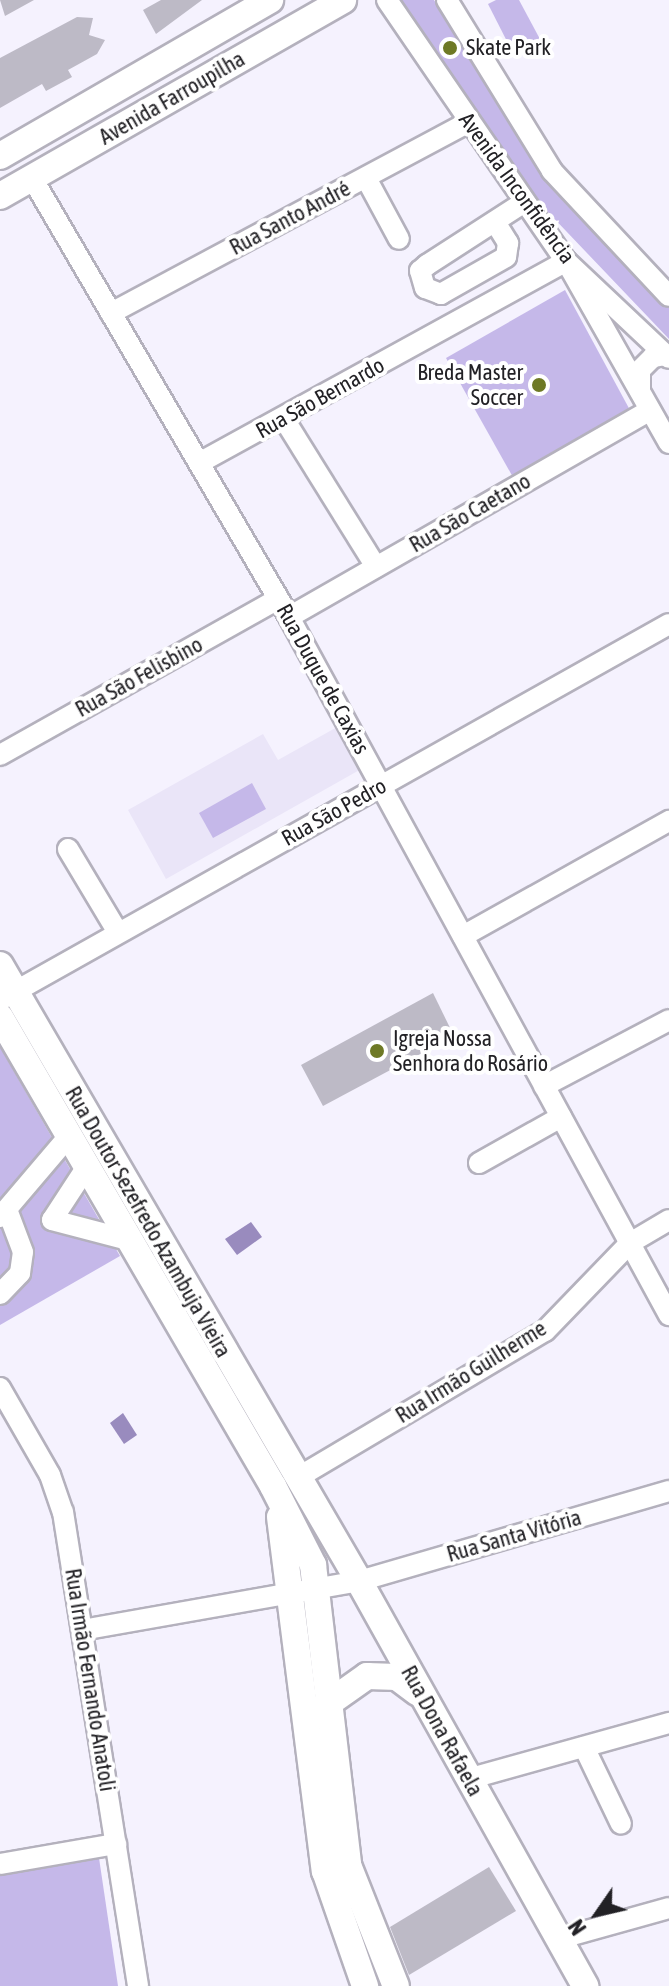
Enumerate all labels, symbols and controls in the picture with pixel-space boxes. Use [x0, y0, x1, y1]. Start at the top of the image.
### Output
place label: Skate Park [466, 35, 551, 61]
marker: Skate Park [441, 39, 459, 57]
street label: Avenida Farroupilha [94, 46, 250, 150]
street label: Avenida Inconfidência [453, 107, 581, 269]
street label: Rua Santo André [225, 175, 355, 261]
street label: Rua São Bernardo [251, 352, 389, 444]
place label: Breda Master Soccer [417, 359, 523, 410]
marker: Breda Master Soccer [530, 376, 548, 394]
street label: Rua São Caetano [405, 468, 535, 558]
street label: Rua Duque de Caxias [271, 599, 375, 759]
street label: Rua São Felisbino [71, 631, 207, 723]
street label: Rua São Pedro [277, 772, 391, 852]
place label: Igreja Nossa Senhora do Rosário [393, 1025, 548, 1076]
marker: Igreja Nossa Senhora do Rosário [368, 1042, 386, 1060]
street label: Rua Doutor Sezefredo Azambuja Vieira [59, 1082, 237, 1362]
street label: Rua Irmão Guilherme [391, 1315, 551, 1429]
street label: Rua Santa Vitória [444, 1504, 584, 1568]
street label: Rua Irmão Fernando Anatoli [59, 1566, 121, 1794]
street label: Rua Dona Rafaela [395, 1661, 489, 1801]
north arrow [557, 1874, 637, 1954]
text: N [563, 1915, 592, 1940]

